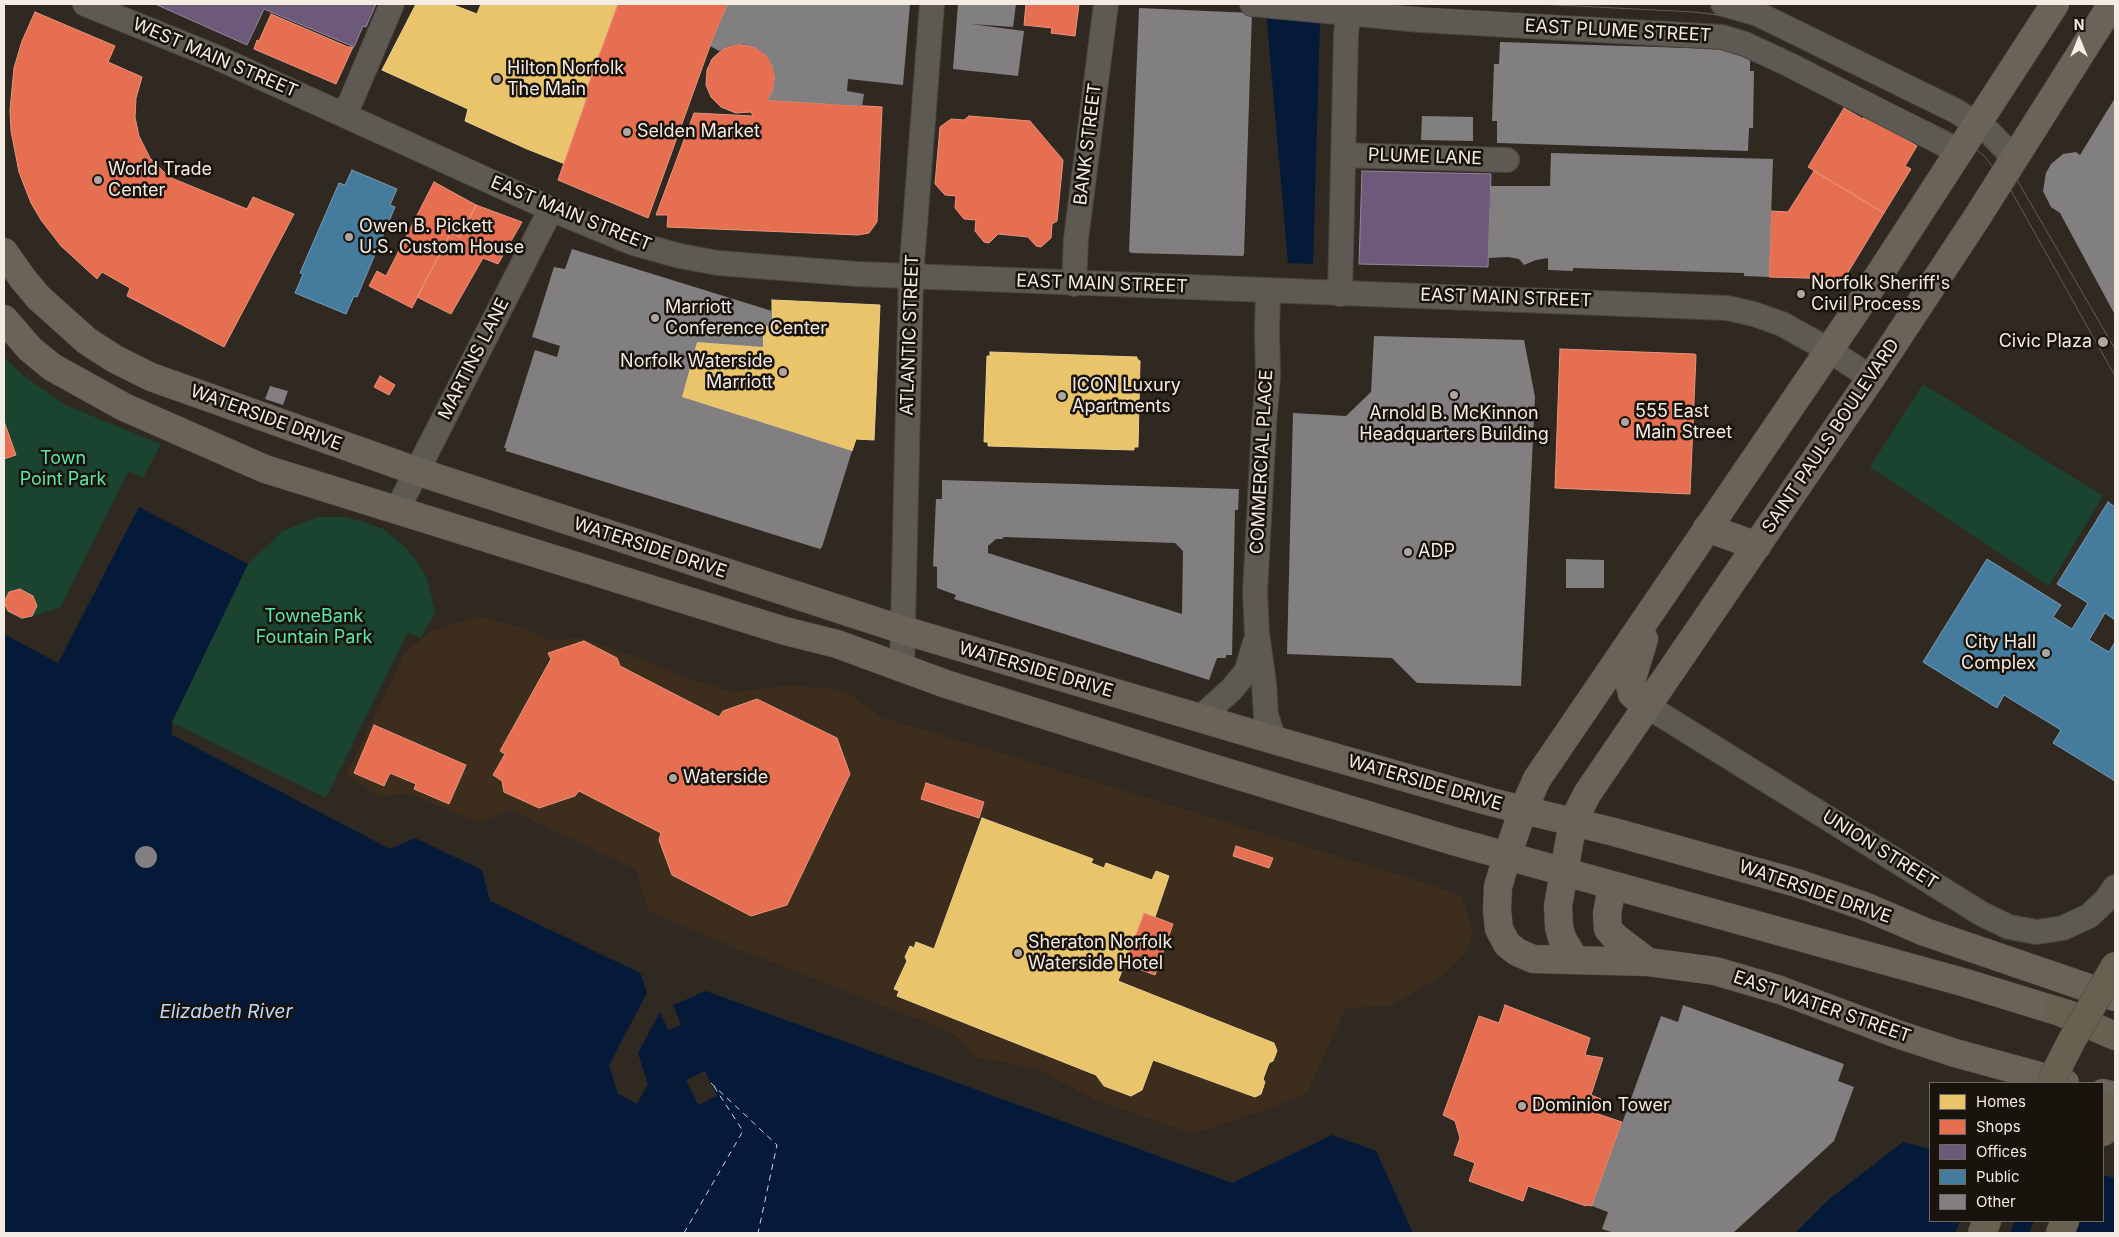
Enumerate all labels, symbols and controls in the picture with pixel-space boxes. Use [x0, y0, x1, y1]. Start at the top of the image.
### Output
street label: WEST MAIN STREET [129, 13, 301, 103]
street label: EAST PLUME STREET [1524, 15, 1712, 47]
north arrow [2054, 15, 2104, 65]
text: N [2074, 16, 2084, 33]
place label: Hilton Norfolk The Main [507, 58, 624, 100]
marker: Hilton Norfolk The Main [491, 73, 503, 85]
street label: BANK STREET [1070, 82, 1106, 206]
place label: Selden Market [637, 121, 760, 143]
marker: Selden Market [621, 126, 633, 138]
street label: PLUME LANE [1368, 144, 1482, 170]
place label: World Trade Center [108, 159, 212, 202]
street label: EAST MAIN STREET [487, 172, 655, 256]
marker: World Trade Center [92, 174, 104, 186]
place label: Owen B. Pickett U.S. Custom House [359, 216, 524, 258]
marker: Owen B. Pickett U.S. Custom House [343, 231, 355, 243]
street label: ATLANTIC STREET [896, 254, 924, 416]
street label: EAST MAIN STREET [1016, 270, 1188, 298]
place label: Norfolk Sheriff's Civil Process [1811, 273, 1950, 316]
street label: EAST MAIN STREET [1420, 284, 1592, 312]
marker: Norfolk Sheriff's Civil Process [1795, 288, 1807, 300]
street label: MARTINS LANE [434, 294, 514, 424]
place label: Marriott Conference Center [665, 297, 827, 340]
marker: Marriott Conference Center [649, 312, 661, 324]
place label: Civic Plaza [1999, 331, 2092, 353]
street label: SAINT PAULS BOULEVARD [1758, 335, 1904, 537]
marker: Civic Plaza [2096, 335, 2110, 349]
place label: Norfolk Waterside Marriott [620, 351, 773, 394]
marker: Norfolk Waterside Marriott [777, 366, 789, 378]
street label: COMMERCIAL PLACE [1246, 369, 1278, 555]
place label: ICON Luxury Apartments [1072, 375, 1181, 418]
street label: WATERSIDE DRIVE [187, 381, 345, 455]
marker: Arnold B. McKinnon Headquarters Building [1448, 389, 1460, 401]
marker: ICON Luxury Apartments [1056, 390, 1068, 402]
place label: 555 East Main Street [1635, 401, 1732, 444]
place label: Arnold B. McKinnon Headquarters Building [1359, 403, 1549, 446]
marker: 555 East Main Street [1619, 416, 1631, 428]
park label: Town Point Park [20, 448, 106, 490]
street label: WATERSIDE DRIVE [571, 513, 729, 583]
place label: ADP [1418, 541, 1455, 563]
marker: ADP [1402, 546, 1414, 558]
park label: TowneBank Fountain Park [256, 606, 372, 649]
place label: City Hall Complex [1961, 632, 2036, 674]
street label: WATERSIDE DRIVE [956, 638, 1116, 702]
marker: City Hall Complex [2040, 647, 2052, 659]
street label: WATERSIDE DRIVE [1345, 751, 1505, 815]
place label: Waterside [683, 767, 768, 789]
marker: Waterside [667, 772, 679, 784]
street label: UNION STREET [1818, 806, 1942, 894]
street label: WATERSIDE DRIVE [1736, 856, 1894, 928]
place label: Sheraton Norfolk Waterside Hotel [1028, 932, 1172, 974]
marker: Sheraton Norfolk Waterside Hotel [1012, 947, 1024, 959]
street label: EAST WATER STREET [1730, 966, 1914, 1048]
water label: Elizabeth River [159, 1001, 293, 1023]
legend [1929, 1082, 2104, 1222]
text: Homes [1976, 1092, 2026, 1111]
place label: Dominion Tower [1532, 1095, 1670, 1117]
marker: Dominion Tower [1516, 1100, 1528, 1112]
text: Shops [1976, 1117, 2021, 1136]
text: Offices [1976, 1142, 2027, 1161]
text: Public [1976, 1167, 2019, 1186]
text: Other [1976, 1192, 2016, 1211]

